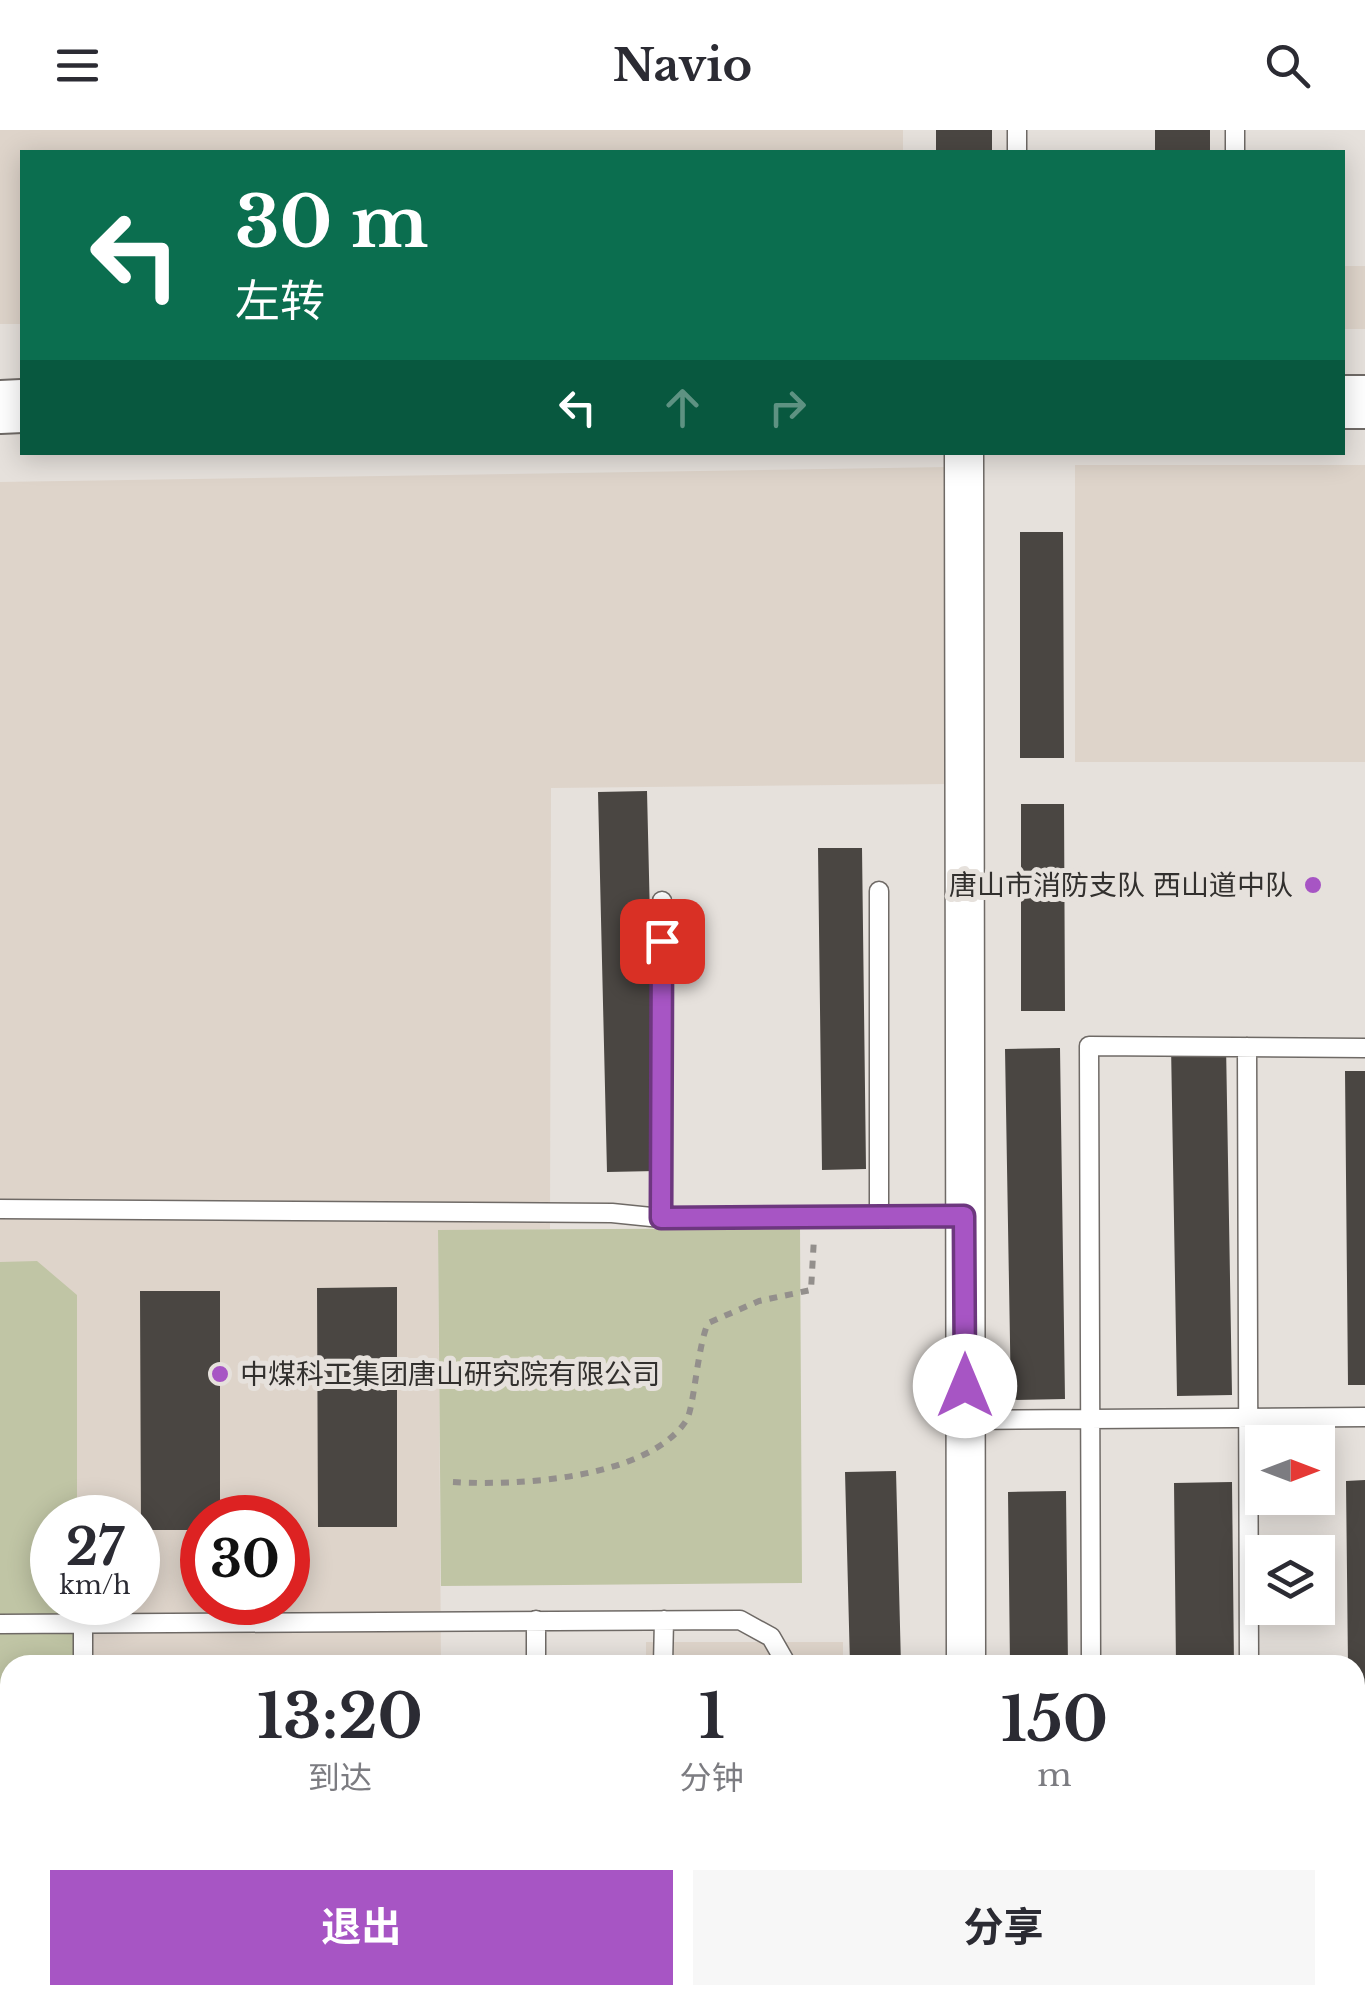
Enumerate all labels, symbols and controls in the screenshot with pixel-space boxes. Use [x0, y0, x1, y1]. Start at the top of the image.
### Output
text: Navio [613, 37, 752, 93]
icon: menu [50, 38, 105, 93]
icon: search [1260, 38, 1315, 93]
text: 30 m [235, 179, 428, 266]
icon: left [70, 190, 200, 320]
text: 左转 [235, 273, 325, 329]
icon: left [550, 380, 605, 435]
icon: ahead [655, 380, 710, 435]
icon: right [760, 380, 815, 435]
place label: 唐山市消防支队 西山道中队 [949, 868, 1293, 903]
marker: 唐山市消防支队 西山道中队 [1302, 874, 1324, 896]
pin [620, 899, 705, 984]
icon: arrive [635, 914, 690, 969]
position arrow [913, 1334, 1017, 1438]
place label: 中煤科工集团唐山研究院有限公司 [240, 1357, 660, 1392]
marker: 中煤科工集团唐山研究院有限公司 [209, 1363, 231, 1385]
north arrow [1245, 1425, 1335, 1515]
map controls [1245, 1425, 1335, 1625]
speed limit sign: 30 [180, 1495, 310, 1625]
text: 27 [66, 1516, 124, 1579]
button: layers [1245, 1535, 1335, 1625]
text: km/h [60, 1570, 130, 1601]
text: 13:20 [257, 1680, 423, 1754]
text: 1 [699, 1680, 725, 1754]
text: 150 [1001, 1683, 1108, 1757]
text: m [1037, 1755, 1072, 1795]
text: 到达 [308, 1758, 372, 1798]
text: 分钟 [680, 1758, 744, 1798]
button: 退出 [50, 1870, 673, 1985]
button: 分享 [693, 1870, 1315, 1985]

